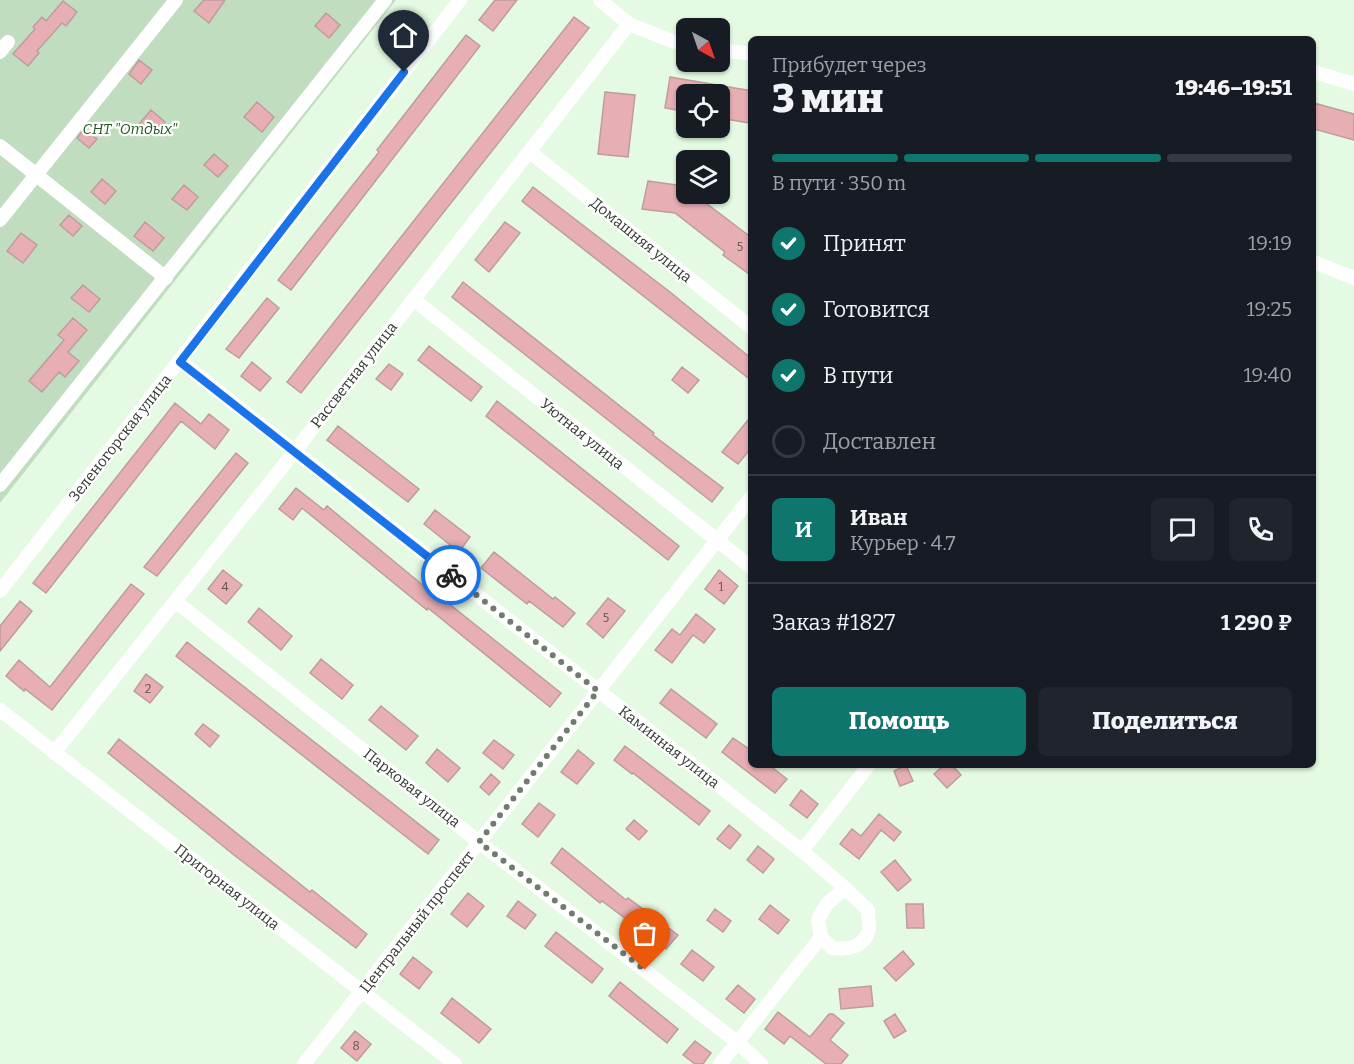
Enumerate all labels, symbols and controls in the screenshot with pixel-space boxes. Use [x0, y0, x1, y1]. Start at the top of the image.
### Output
pin [378, 10, 429, 72]
north arrow [676, 18, 730, 72]
map controls [676, 18, 730, 204]
icon: home [387, 19, 420, 52]
text: Прибудет через [772, 53, 927, 77]
text: 19:46–19:51 [1175, 74, 1292, 101]
text: 3 мин [772, 76, 883, 122]
button: locate [676, 84, 730, 138]
park label: СНТ "Отдых" [83, 120, 178, 138]
button: layers [676, 150, 730, 204]
text: В пути · 350 m [772, 171, 906, 195]
street label: Домашняя улица [587, 194, 695, 286]
icon: check [772, 227, 805, 260]
text: Принят [823, 230, 906, 257]
text: 19:19 [1248, 231, 1292, 255]
house number: 5 [737, 240, 743, 254]
icon: check [772, 293, 805, 326]
text: Готовится [823, 296, 930, 323]
text: 19:25 [1246, 297, 1292, 321]
street label: Рассветная улица [307, 318, 401, 432]
icon: check [772, 359, 805, 392]
text: В пути [823, 362, 893, 389]
text: 19:40 [1243, 363, 1292, 387]
street label: Зеленогорская улица [65, 371, 175, 505]
street label: Уютная улица [536, 395, 628, 473]
text: Доставлен [823, 428, 936, 455]
button: chat [1151, 498, 1214, 561]
button: phone [1229, 498, 1292, 561]
text: Иван [850, 504, 908, 531]
text: И [795, 516, 812, 543]
text: Курьер · 4.7 [850, 531, 956, 555]
courier [421, 545, 481, 605]
icon: bike [435, 559, 468, 592]
house number: 4 [221, 580, 229, 594]
house number: 1 [719, 580, 724, 594]
text: Заказ #1827 [772, 609, 895, 636]
text: 1 290 ₽ [1221, 609, 1292, 636]
house number: 5 [603, 611, 609, 625]
house number: 2 [145, 682, 151, 696]
button: Помощь [772, 687, 1026, 756]
button: Поделиться [1038, 687, 1292, 756]
street label: Каминная улица [615, 702, 723, 792]
street label: Парковая улица [360, 745, 464, 831]
street label: Пригорная улица [171, 840, 283, 934]
street label: Центральный проспект [356, 847, 478, 996]
pin [619, 908, 670, 970]
icon: bag [628, 917, 661, 950]
house number: 8 [352, 1039, 360, 1053]

